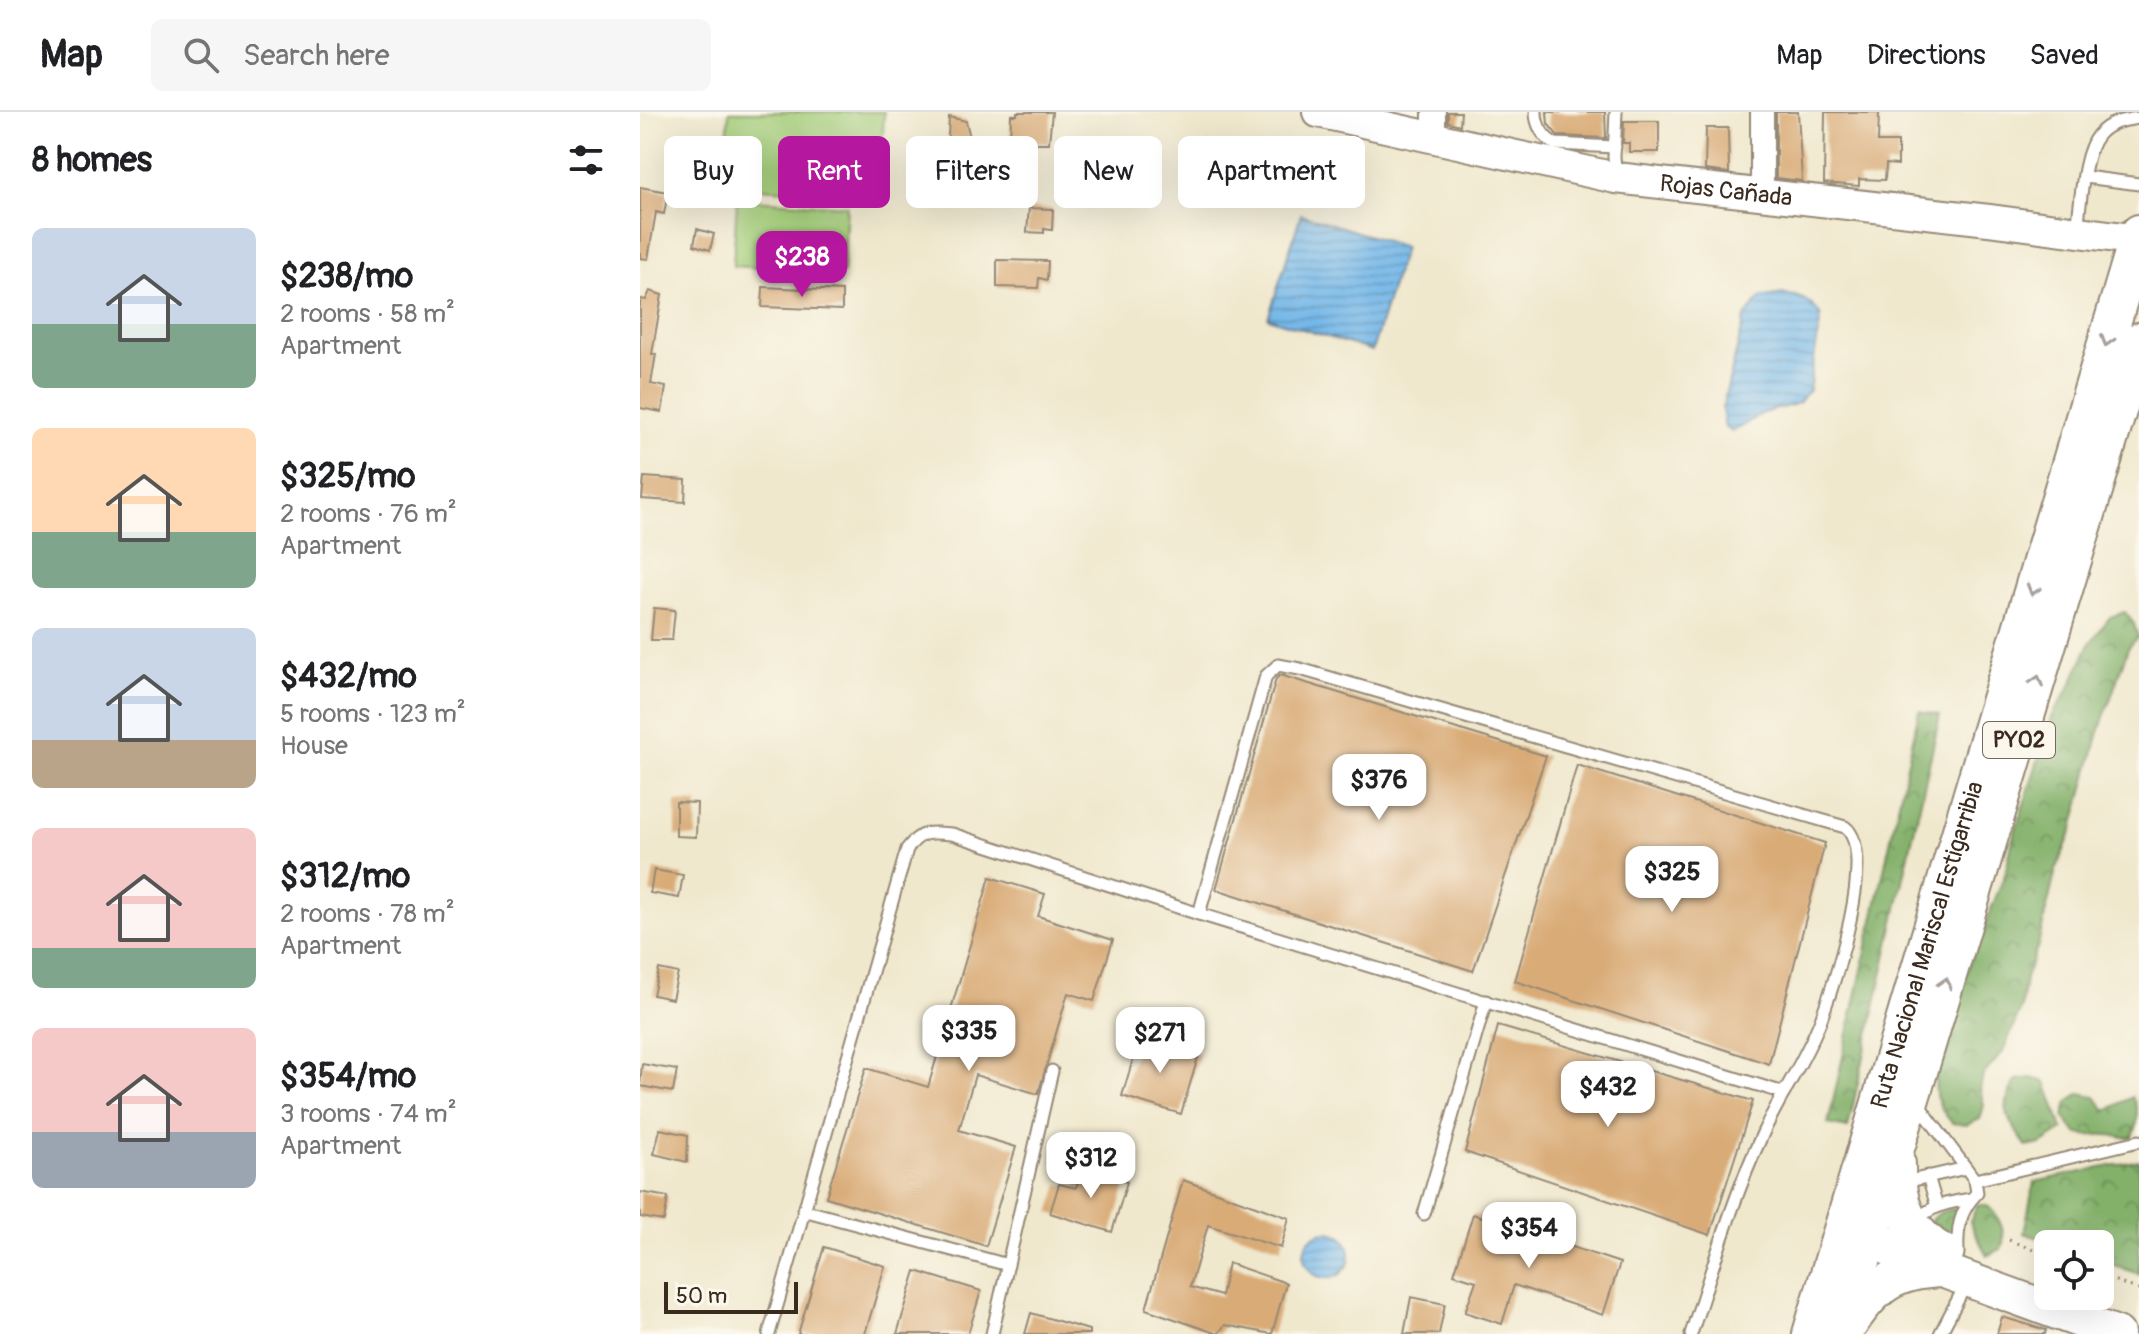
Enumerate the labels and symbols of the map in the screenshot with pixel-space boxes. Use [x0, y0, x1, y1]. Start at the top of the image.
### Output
street label: Rojas Cañada [1658, 169, 1794, 212]
pin: $238 [755, 231, 849, 299]
one-way arrow [2100, 334, 2116, 347]
one-way arrow [2026, 583, 2042, 597]
one-way arrow [2028, 675, 2044, 688]
road number: PY02 [1983, 722, 2055, 758]
pin: $376 [1332, 754, 1426, 822]
street label: Ruta Nacional Mariscal Estigarribia [1865, 778, 1989, 1112]
pin: $325 [1625, 846, 1719, 914]
one-way arrow [1936, 977, 1952, 991]
pin: $335 [922, 1005, 1016, 1073]
pin: $271 [1113, 1007, 1207, 1075]
pin: $432 [1561, 1061, 1655, 1129]
pin: $312 [1044, 1132, 1138, 1200]
pin: $354 [1482, 1202, 1576, 1270]
scale bar [664, 1278, 798, 1314]

